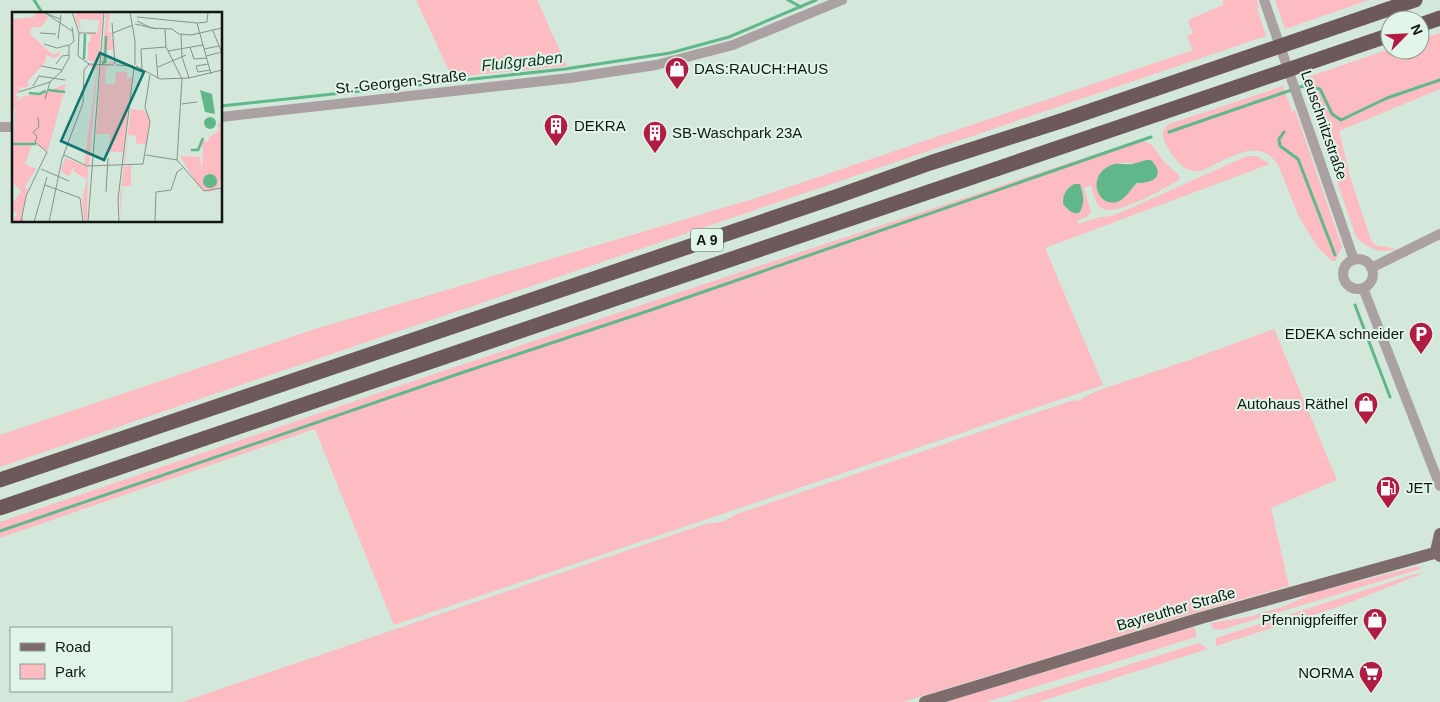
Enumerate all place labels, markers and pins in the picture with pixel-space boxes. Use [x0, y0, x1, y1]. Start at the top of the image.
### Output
shop icon: DAS:RAUCH:HAUS [664, 56, 690, 90]
place label: DAS:RAUCH:HAUS [694, 60, 828, 77]
building icon: DEKRA [543, 113, 569, 147]
place label: DEKRA [574, 117, 626, 134]
building icon: SB-Waschpark 23A [642, 120, 668, 154]
place label: SB-Waschpark 23A [672, 124, 802, 141]
parking icon: EDEKA schneider [1408, 321, 1434, 355]
place label: EDEKA schneider [1285, 325, 1404, 342]
shop icon: Autohaus Räthel [1353, 391, 1379, 425]
place label: Autohaus Räthel [1237, 395, 1348, 412]
fuel station icon: JET [1375, 475, 1401, 509]
place label: JET [1406, 479, 1433, 496]
shop icon: Pfennigpfeiffer [1362, 607, 1388, 641]
place label: Pfennigpfeiffer [1262, 611, 1358, 628]
supermarket icon: NORMA [1358, 660, 1384, 694]
place label: NORMA [1298, 664, 1354, 681]

